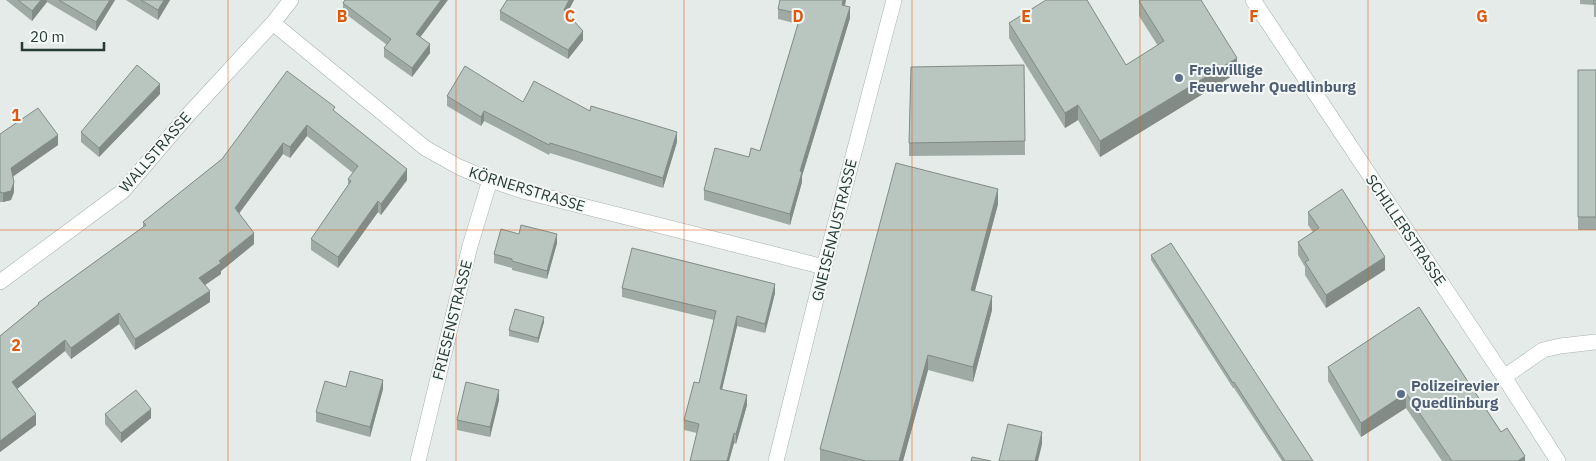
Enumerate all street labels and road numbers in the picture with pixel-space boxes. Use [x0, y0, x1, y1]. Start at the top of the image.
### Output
street label: WALLSTRASSE [115, 108, 195, 196]
street label: GNEISENAUSTRASSE [807, 157, 861, 303]
street label: KÖRNERSTRASSE [467, 162, 587, 216]
street label: SCHILLERSTRASSE [1362, 171, 1450, 289]
street label: FRIESENSTRASSE [428, 258, 476, 382]

